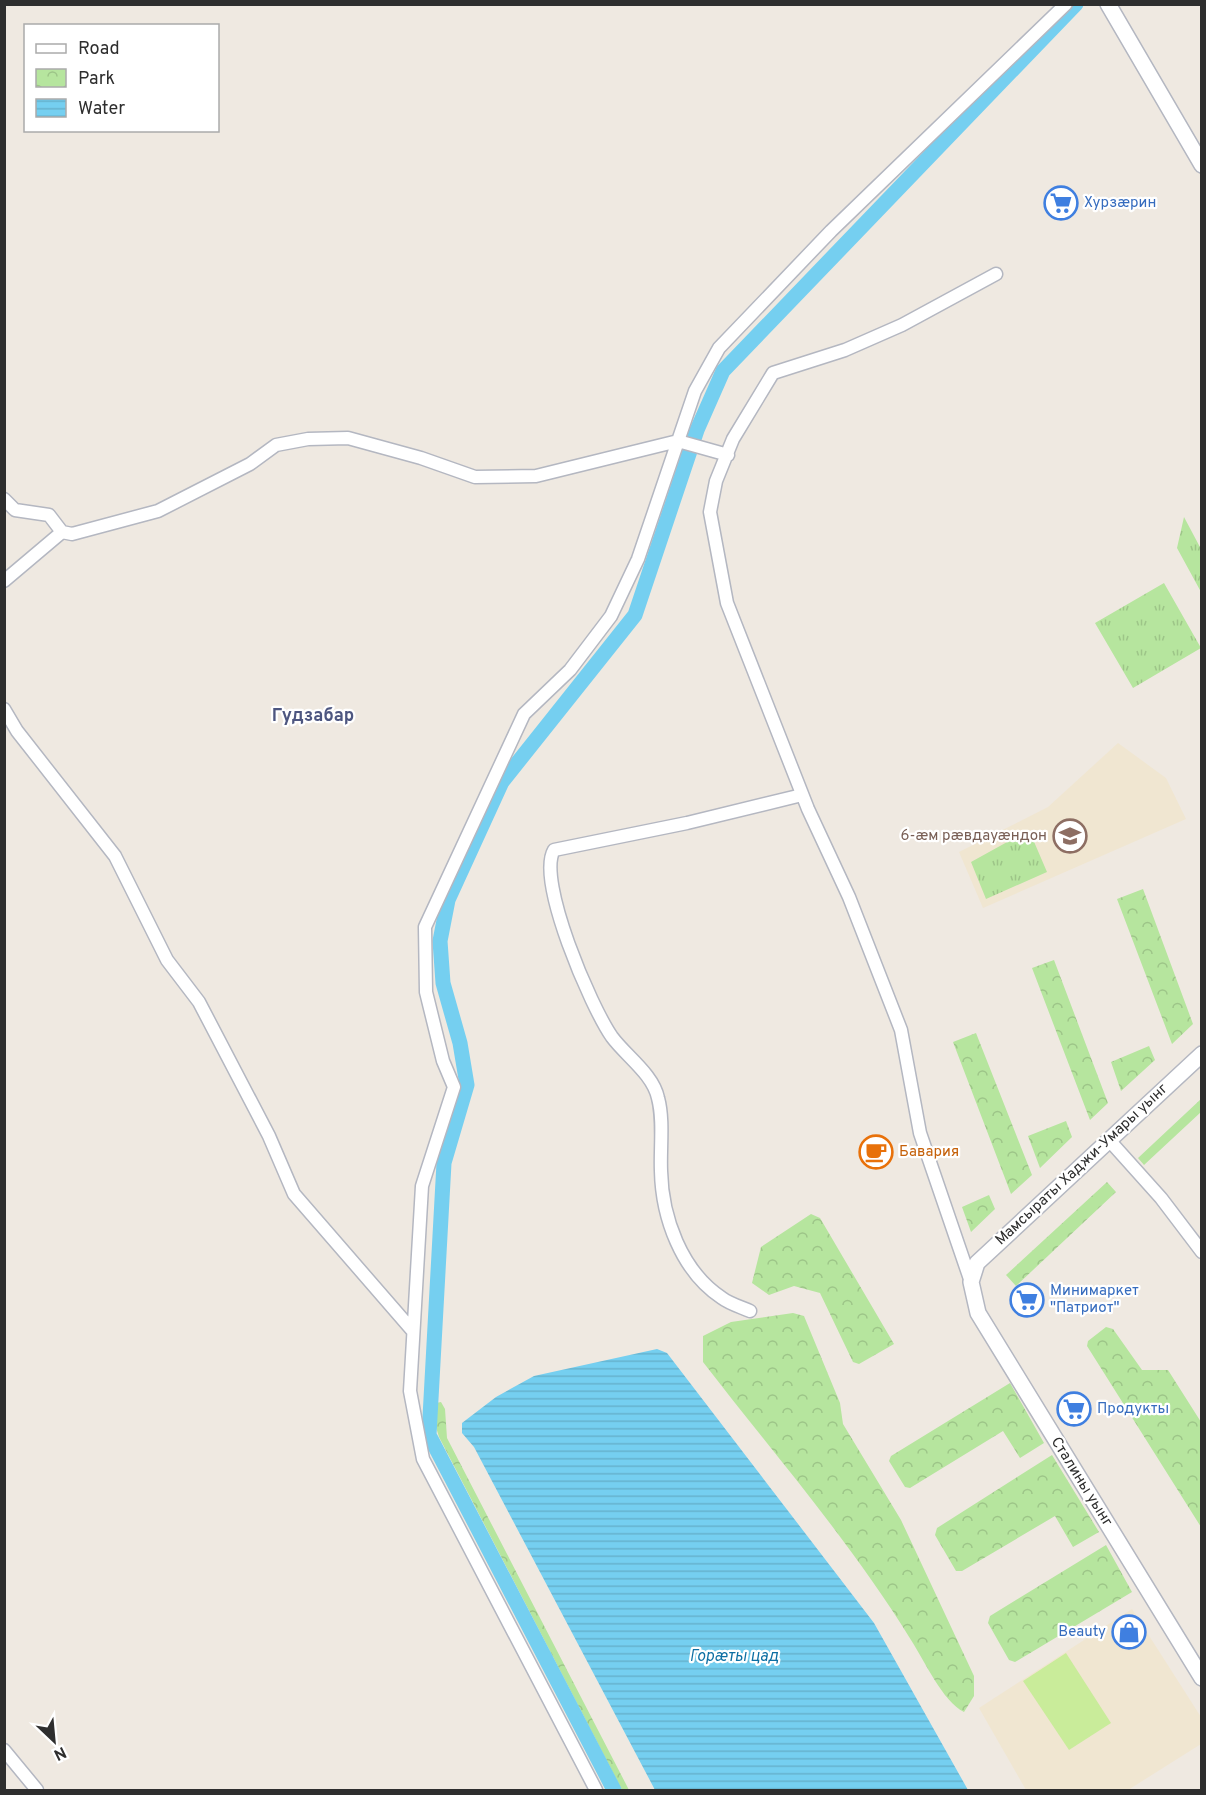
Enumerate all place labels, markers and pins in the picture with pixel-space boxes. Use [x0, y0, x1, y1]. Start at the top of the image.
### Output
supermarket icon: Хурзæрин [1043, 185, 1079, 221]
place label: Хурзæрин [1084, 194, 1156, 213]
school or university icon: 6-æм рӕвдауӕндон [1052, 818, 1088, 854]
place label: 6-æм рӕвдауӕндон [901, 827, 1047, 846]
cafe icon: Бавария [858, 1134, 894, 1170]
place label: Бавария [899, 1143, 959, 1162]
supermarket icon: Минимаркет "Патриот" [1009, 1282, 1045, 1318]
place label: Минимаркет "Патриот" [1050, 1282, 1139, 1318]
supermarket icon: Продукты [1056, 1391, 1092, 1427]
place label: Продукты [1097, 1400, 1169, 1419]
shop icon: Beauty [1111, 1614, 1147, 1650]
place label: Beauty [1058, 1623, 1106, 1642]

